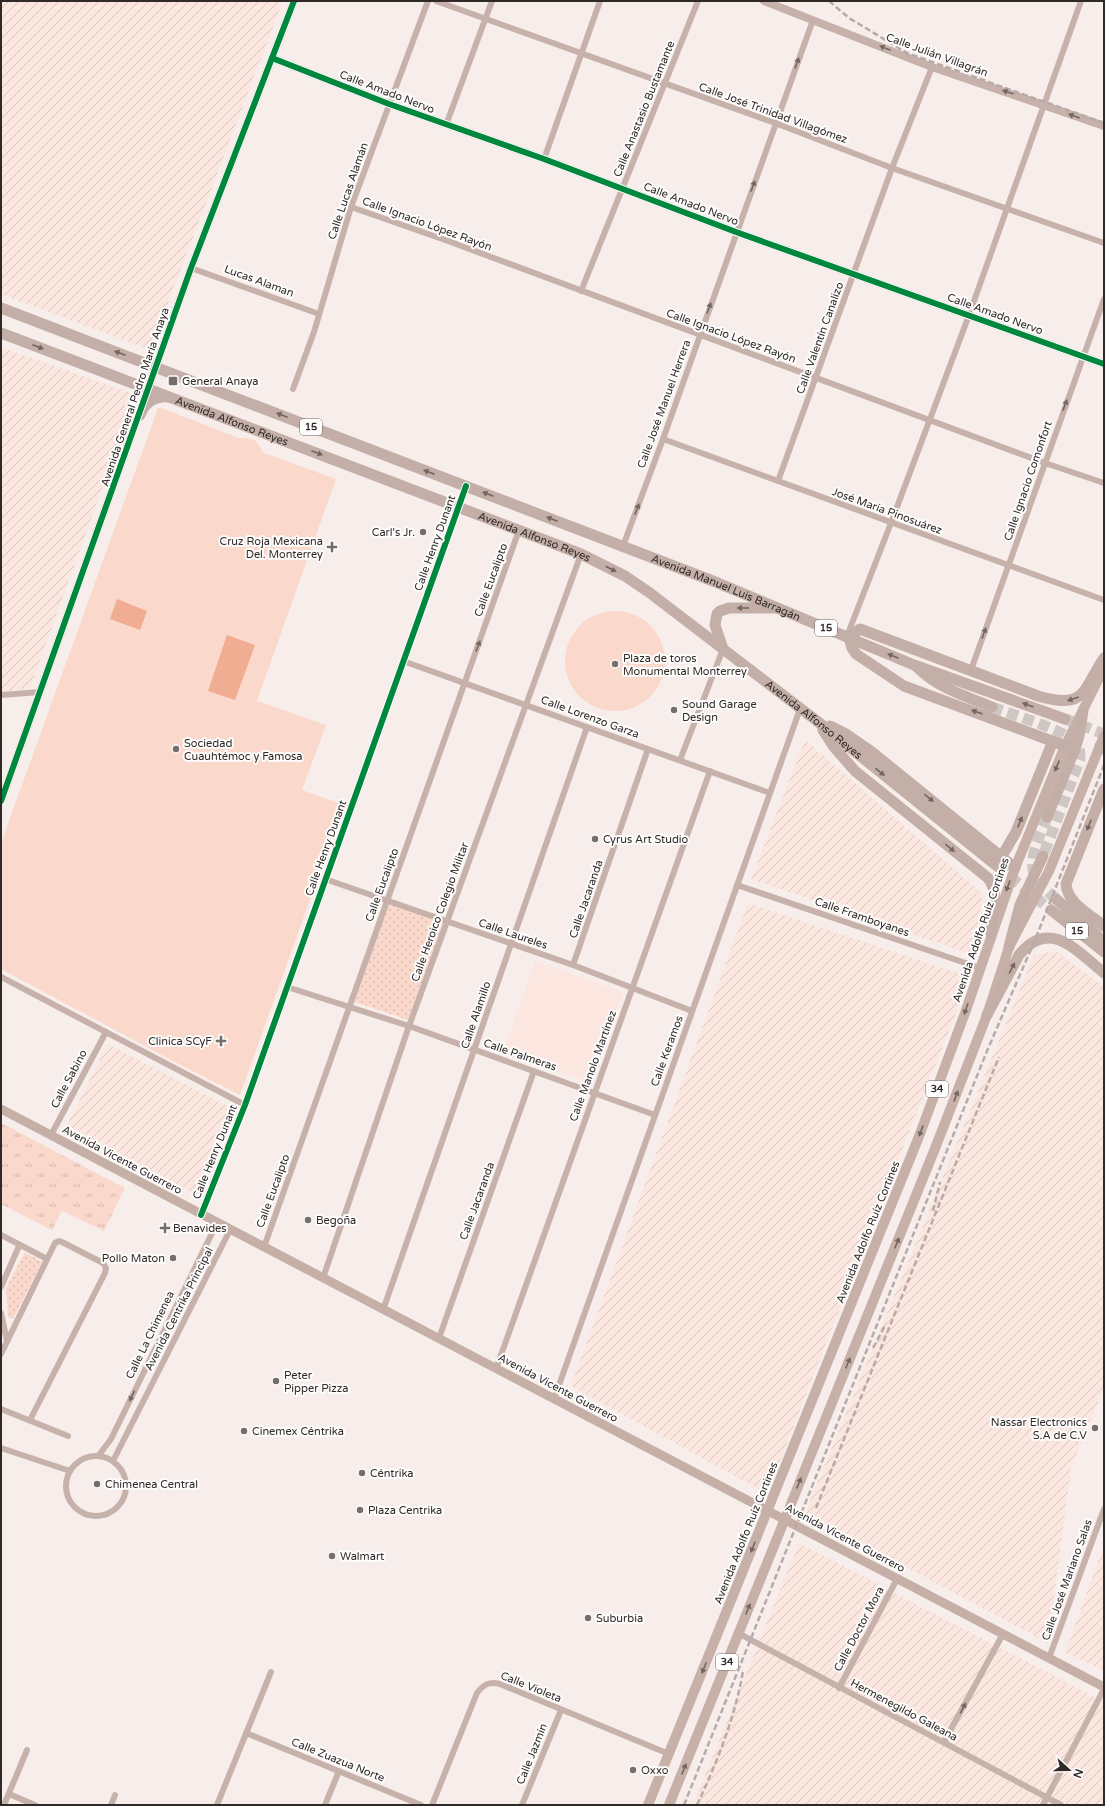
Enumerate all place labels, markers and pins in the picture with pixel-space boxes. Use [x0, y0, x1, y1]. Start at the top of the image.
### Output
marker: General Anaya [167, 375, 179, 387]
place label: General Anaya [182, 375, 258, 388]
place label: Carl's Jr. [372, 526, 415, 539]
marker: Carl's Jr. [418, 527, 428, 537]
place label: Cruz Roja Mexicana Del. Monterrey [220, 535, 323, 561]
marker: Cruz Roja Mexicana Del. Monterrey [326, 541, 338, 553]
place label: Plaza de toros Monumental Monterrey [623, 652, 747, 678]
marker: Plaza de toros Monumental Monterrey [610, 659, 620, 669]
place label: Sound Garage Design [682, 698, 757, 724]
marker: Sound Garage Design [669, 705, 679, 715]
place label: Sociedad Cuauhtémoc y Famosa [184, 737, 303, 763]
marker: Sociedad Cuauhtémoc y Famosa [171, 744, 181, 754]
place label: Cyrus Art Studio [603, 833, 689, 846]
marker: Cyrus Art Studio [590, 834, 600, 844]
place label: Clinica SCyF [148, 1035, 212, 1048]
marker: Clinica SCyF [215, 1035, 227, 1047]
place label: Begoña [316, 1214, 356, 1227]
marker: Begoña [303, 1215, 313, 1225]
place label: Benavides [173, 1222, 227, 1235]
marker: Benavides [160, 1223, 170, 1233]
place label: Pollo Maton [102, 1252, 165, 1265]
marker: Pollo Maton [168, 1253, 178, 1263]
place label: Peter Pipper Pizza [284, 1369, 348, 1395]
marker: Peter Pipper Pizza [271, 1376, 281, 1386]
place label: Nassar Electronics S.A de C.V [991, 1416, 1087, 1442]
marker: Nassar Electronics S.A de C.V [1090, 1423, 1100, 1433]
place label: Cinemex Céntrika [252, 1425, 344, 1438]
marker: Cinemex Céntrika [239, 1426, 249, 1436]
place label: Céntrika [370, 1467, 413, 1480]
marker: Céntrika [357, 1468, 367, 1478]
place label: Chimenea Central [105, 1478, 198, 1491]
marker: Chimenea Central [92, 1479, 102, 1489]
place label: Plaza Centrika [368, 1504, 442, 1517]
marker: Plaza Centrika [355, 1505, 365, 1515]
place label: Walmart [340, 1550, 384, 1563]
marker: Walmart [327, 1551, 337, 1561]
place label: Suburbia [596, 1612, 643, 1625]
marker: Suburbia [583, 1613, 593, 1623]
place label: Oxxo [641, 1764, 669, 1777]
marker: Oxxo [628, 1765, 638, 1775]

